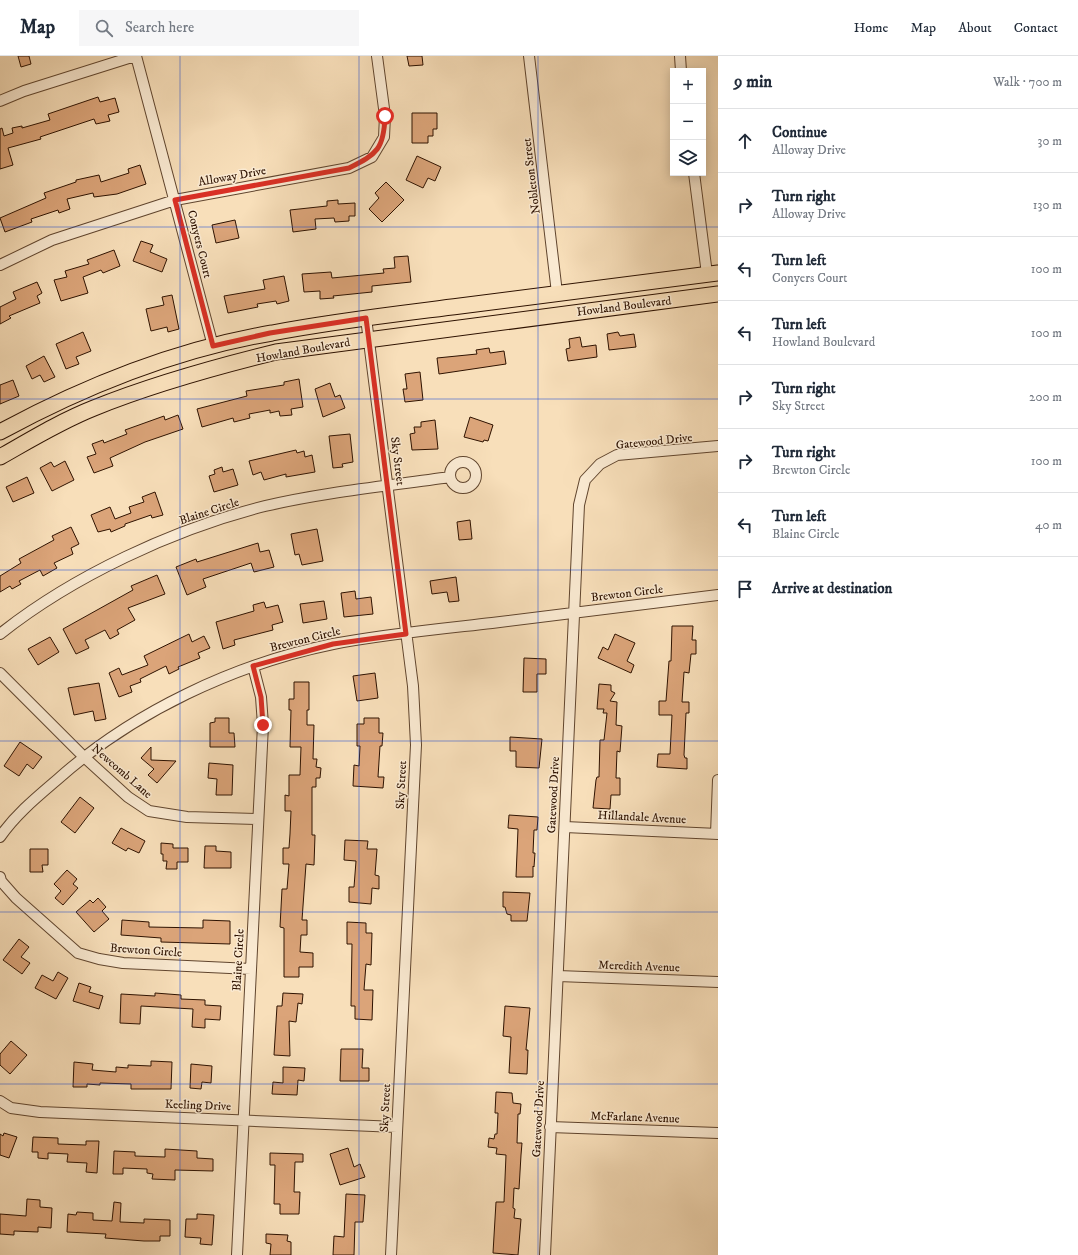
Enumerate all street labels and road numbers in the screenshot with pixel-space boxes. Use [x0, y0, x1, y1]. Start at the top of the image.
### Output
street label: Nobleton Street [519, 137, 544, 215]
street label: Alloway Drive [197, 163, 267, 190]
street label: Conyers Court [184, 209, 215, 280]
street label: Howland Boulevard [576, 293, 672, 320]
street label: Howland Boulevard [255, 335, 351, 366]
street label: Gatewood Drive [615, 430, 693, 453]
street label: Sky Street [387, 436, 408, 486]
street label: Blaine Circle [177, 495, 241, 528]
street label: Brewton Circle [590, 582, 664, 605]
street label: Brewton Circle [268, 623, 342, 656]
street label: Newcomb Lane [88, 741, 155, 802]
street label: Gatewood Drive [544, 756, 563, 834]
street label: Sky Street [393, 760, 410, 810]
street label: Hillandale Avenue [597, 808, 687, 827]
street label: Blaine Circle [229, 929, 248, 992]
street label: Brewton Circle [109, 940, 183, 961]
street label: Meredith Avenue [598, 958, 680, 975]
street label: Gatewood Drive [529, 1080, 548, 1158]
street label: Sky Street [377, 1083, 394, 1133]
street label: Keeling Drive [165, 1097, 231, 1114]
street label: McFarlane Avenue [590, 1108, 680, 1127]

